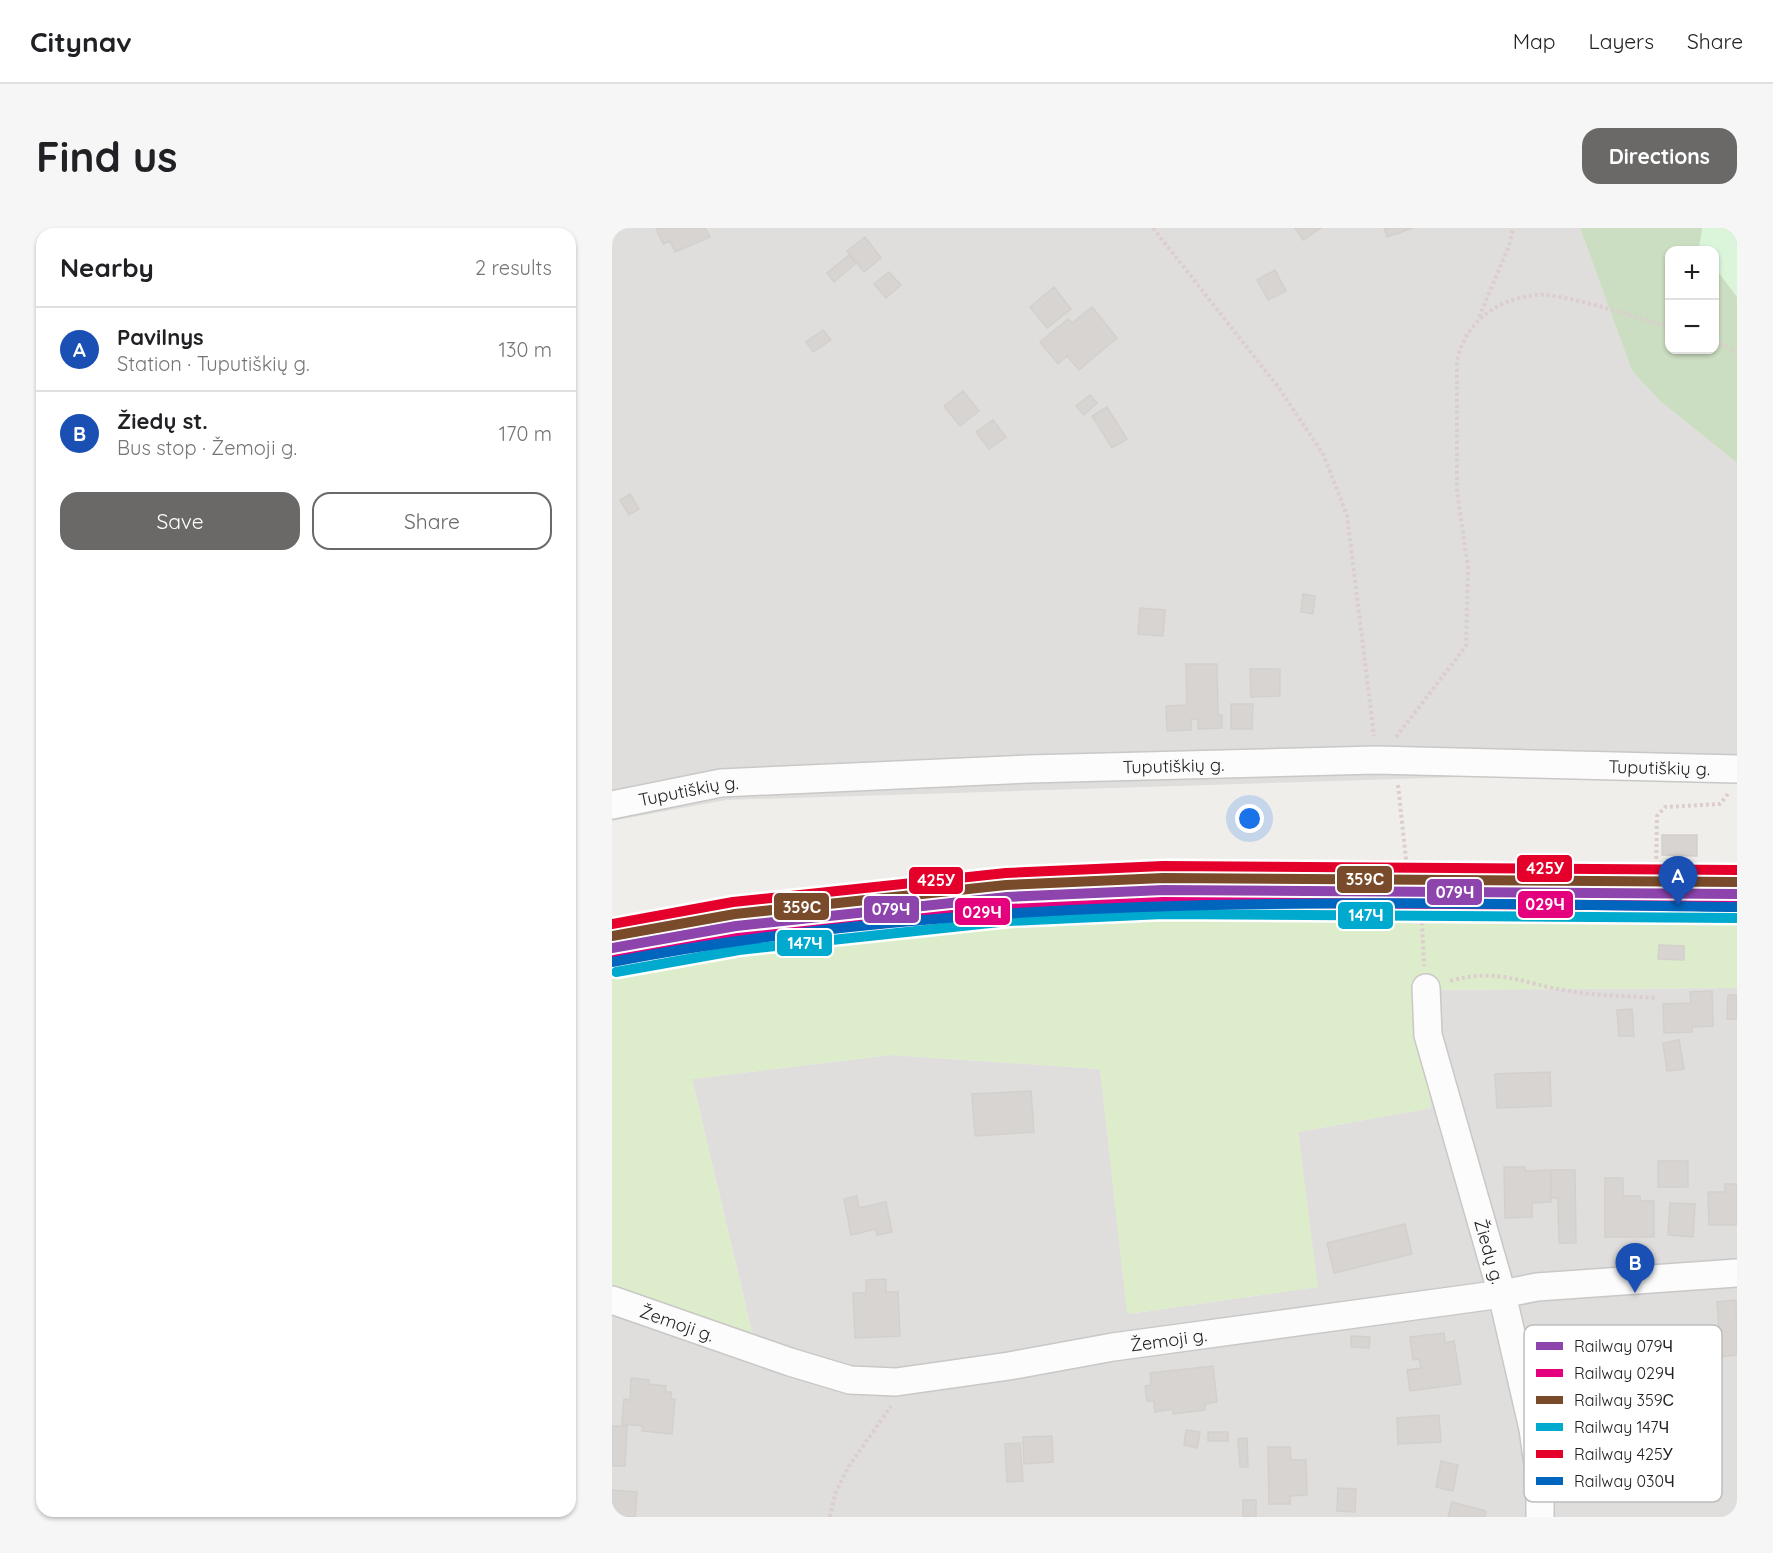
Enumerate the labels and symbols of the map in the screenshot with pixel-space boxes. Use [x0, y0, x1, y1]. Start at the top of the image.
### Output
street label: Tuputiškių g. [1122, 752, 1225, 778]
street label: Tuputiškių g. [1608, 754, 1710, 780]
street label: Tuputiškių g. [636, 771, 739, 811]
your location [1235, 804, 1264, 833]
line badge: 425У [1516, 854, 1573, 883]
pin: A [1658, 856, 1698, 906]
text: 425У [1526, 858, 1565, 878]
line badge: 359С [1336, 865, 1393, 894]
line badge: 425У [908, 866, 964, 895]
text: 359С [1346, 869, 1385, 889]
text: 425У [917, 870, 956, 890]
line badge: 079Ч [1426, 878, 1483, 906]
text: 079Ч [1436, 882, 1474, 902]
line badge: 029Ч [1517, 890, 1574, 919]
line badge: 359С [773, 892, 830, 921]
text: 029Ч [1525, 894, 1565, 914]
line badge: 079Ч [863, 895, 920, 924]
text: 359С [783, 897, 822, 917]
line badge: 029Ч [954, 897, 1011, 926]
text: 079Ч [872, 899, 910, 919]
line badge: 147Ч [1337, 901, 1394, 930]
text: 029Ч [962, 902, 1002, 922]
text: 147Ч [1348, 905, 1384, 925]
line badge: 147Ч [776, 929, 833, 957]
text: 147Ч [787, 933, 823, 953]
street label: Žiedų g. [1470, 1216, 1510, 1286]
pin: B [1616, 1244, 1654, 1293]
street label: Žemoji g. [637, 1299, 717, 1346]
street label: Žemoji g. [1129, 1323, 1208, 1356]
legend [1524, 1325, 1722, 1502]
text: Railway 079Ч [1574, 1336, 1673, 1356]
text: Railway 029Ч [1574, 1363, 1675, 1383]
text: Railway 359С [1574, 1390, 1674, 1410]
text: Railway 147Ч [1574, 1417, 1669, 1437]
text: Railway 425У [1574, 1444, 1674, 1464]
text: Railway 030Ч [1574, 1471, 1675, 1491]

